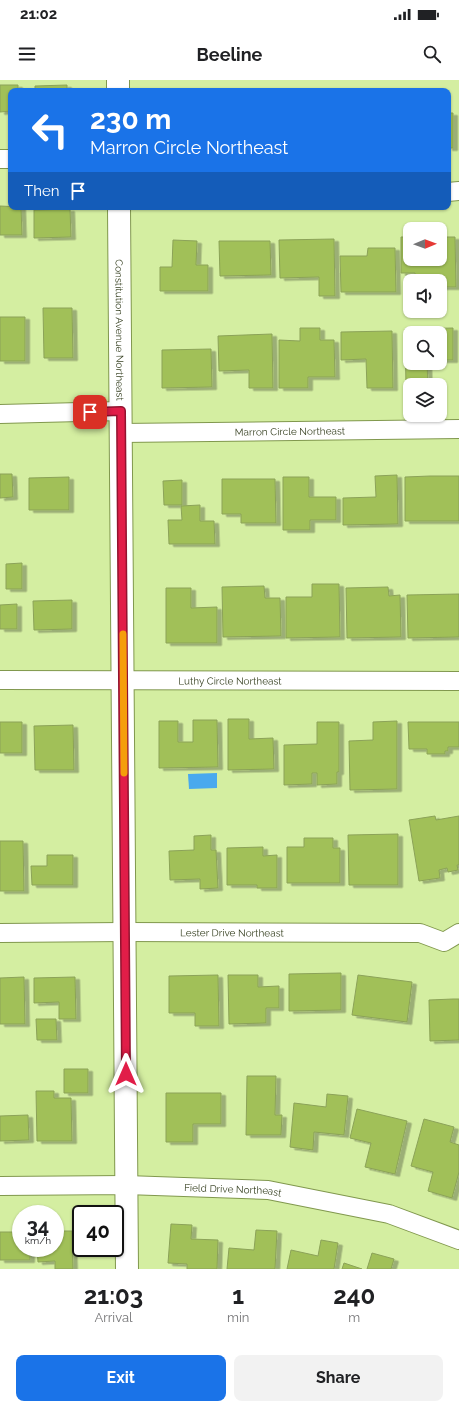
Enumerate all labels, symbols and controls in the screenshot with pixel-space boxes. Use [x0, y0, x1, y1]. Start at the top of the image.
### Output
text: 21:02 [20, 5, 57, 23]
icon: menu [16, 43, 38, 65]
icon: search [421, 43, 443, 65]
text: Beeline [197, 44, 262, 65]
text: 230 m [90, 103, 171, 136]
icon: left [24, 104, 76, 156]
text: Marron Circle Northeast [90, 137, 288, 158]
icon: arrive [67, 180, 89, 202]
text: Then [24, 182, 59, 200]
north arrow [403, 222, 447, 266]
map controls [403, 222, 447, 422]
street label: Constitution Avenue Northeast [114, 259, 126, 401]
button: sound [403, 274, 447, 318]
button: search [403, 326, 447, 370]
button: layers [403, 378, 447, 422]
pin [73, 395, 107, 429]
icon: arrive [79, 401, 101, 423]
street label: Marron Circle Northeast [235, 425, 346, 437]
street label: Luthy Circle Northeast [178, 675, 282, 686]
street label: Lester Drive Northeast [180, 927, 285, 938]
position arrow [105, 1053, 147, 1095]
street label: Field Drive Northeast [184, 1182, 283, 1198]
speed limit sign: 40 [72, 1205, 124, 1257]
text: 34 [27, 1214, 49, 1238]
text: km/h [25, 1235, 51, 1246]
text: 21:03 [84, 1281, 143, 1310]
text: 1 [232, 1281, 244, 1310]
text: 240 [333, 1281, 375, 1310]
text: Arrival [94, 1310, 133, 1325]
text: min [227, 1310, 249, 1325]
text: m [348, 1310, 360, 1325]
button: Exit [16, 1355, 226, 1401]
button: Share [234, 1355, 443, 1401]

